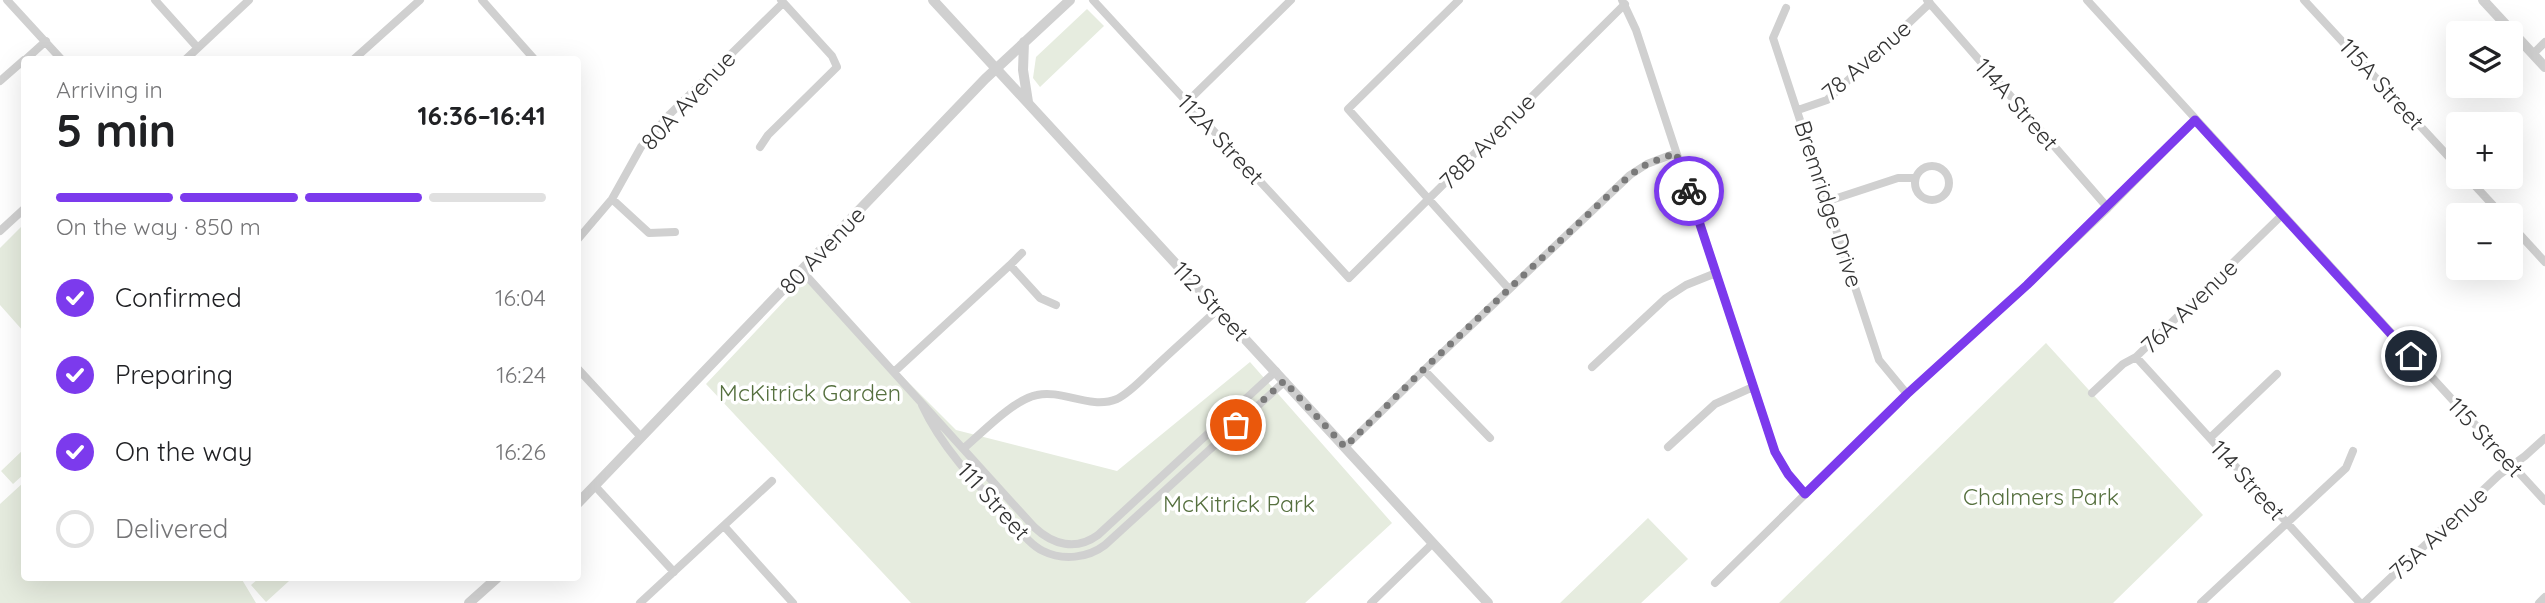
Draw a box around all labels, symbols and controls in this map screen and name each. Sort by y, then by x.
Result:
street label: 78 Avenue [1815,13,1917,107]
map controls [2446,21,2523,280]
button: layers [2446,21,2523,98]
street label: 115A Street [2333,32,2431,136]
street label: 80A Avenue [634,44,742,156]
street label: 114A Street [1969,52,2065,156]
text: Arriving in [56,75,163,104]
street label: 78B Avenue [1433,87,1541,195]
street label: 112A Street [1172,88,1271,191]
text: 16:36–16:41 [417,99,546,132]
text: 5 min [56,101,176,159]
button: + [2446,112,2523,189]
street label: Bremridge Drive [1788,117,1870,291]
courier [1654,156,1724,226]
icon: bike [1670,172,1708,210]
street label: 80 Avenue [773,200,871,300]
button: − [2446,203,2523,280]
text: On the way · 850 m [56,212,261,241]
street label: 76A Avenue [2135,253,2243,359]
street label: 112 Street [1167,255,1255,347]
icon: check [56,279,94,317]
text: Confirmed [115,281,242,314]
text: 16:04 [495,283,546,312]
pin [2381,326,2441,386]
icon: home [2392,337,2430,375]
icon: check [56,356,94,394]
text: Preparing [115,358,233,391]
text: 16:24 [496,360,546,389]
park label: McKitrick Garden [719,378,901,407]
street label: 115 Street [2442,391,2530,483]
pin [1206,395,1266,455]
icon: bag [1217,406,1255,444]
icon: check [56,433,94,471]
street label: 114 Street [2204,434,2292,526]
text: On the way [115,435,253,468]
text: 16:26 [496,437,546,466]
street label: 111 Street [952,456,1037,546]
street label: 75A Avenue [2383,480,2493,586]
park label: Chalmers Park [1963,482,2119,511]
park label: McKitrick Park [1163,489,1315,518]
text: Delivered [115,512,228,545]

